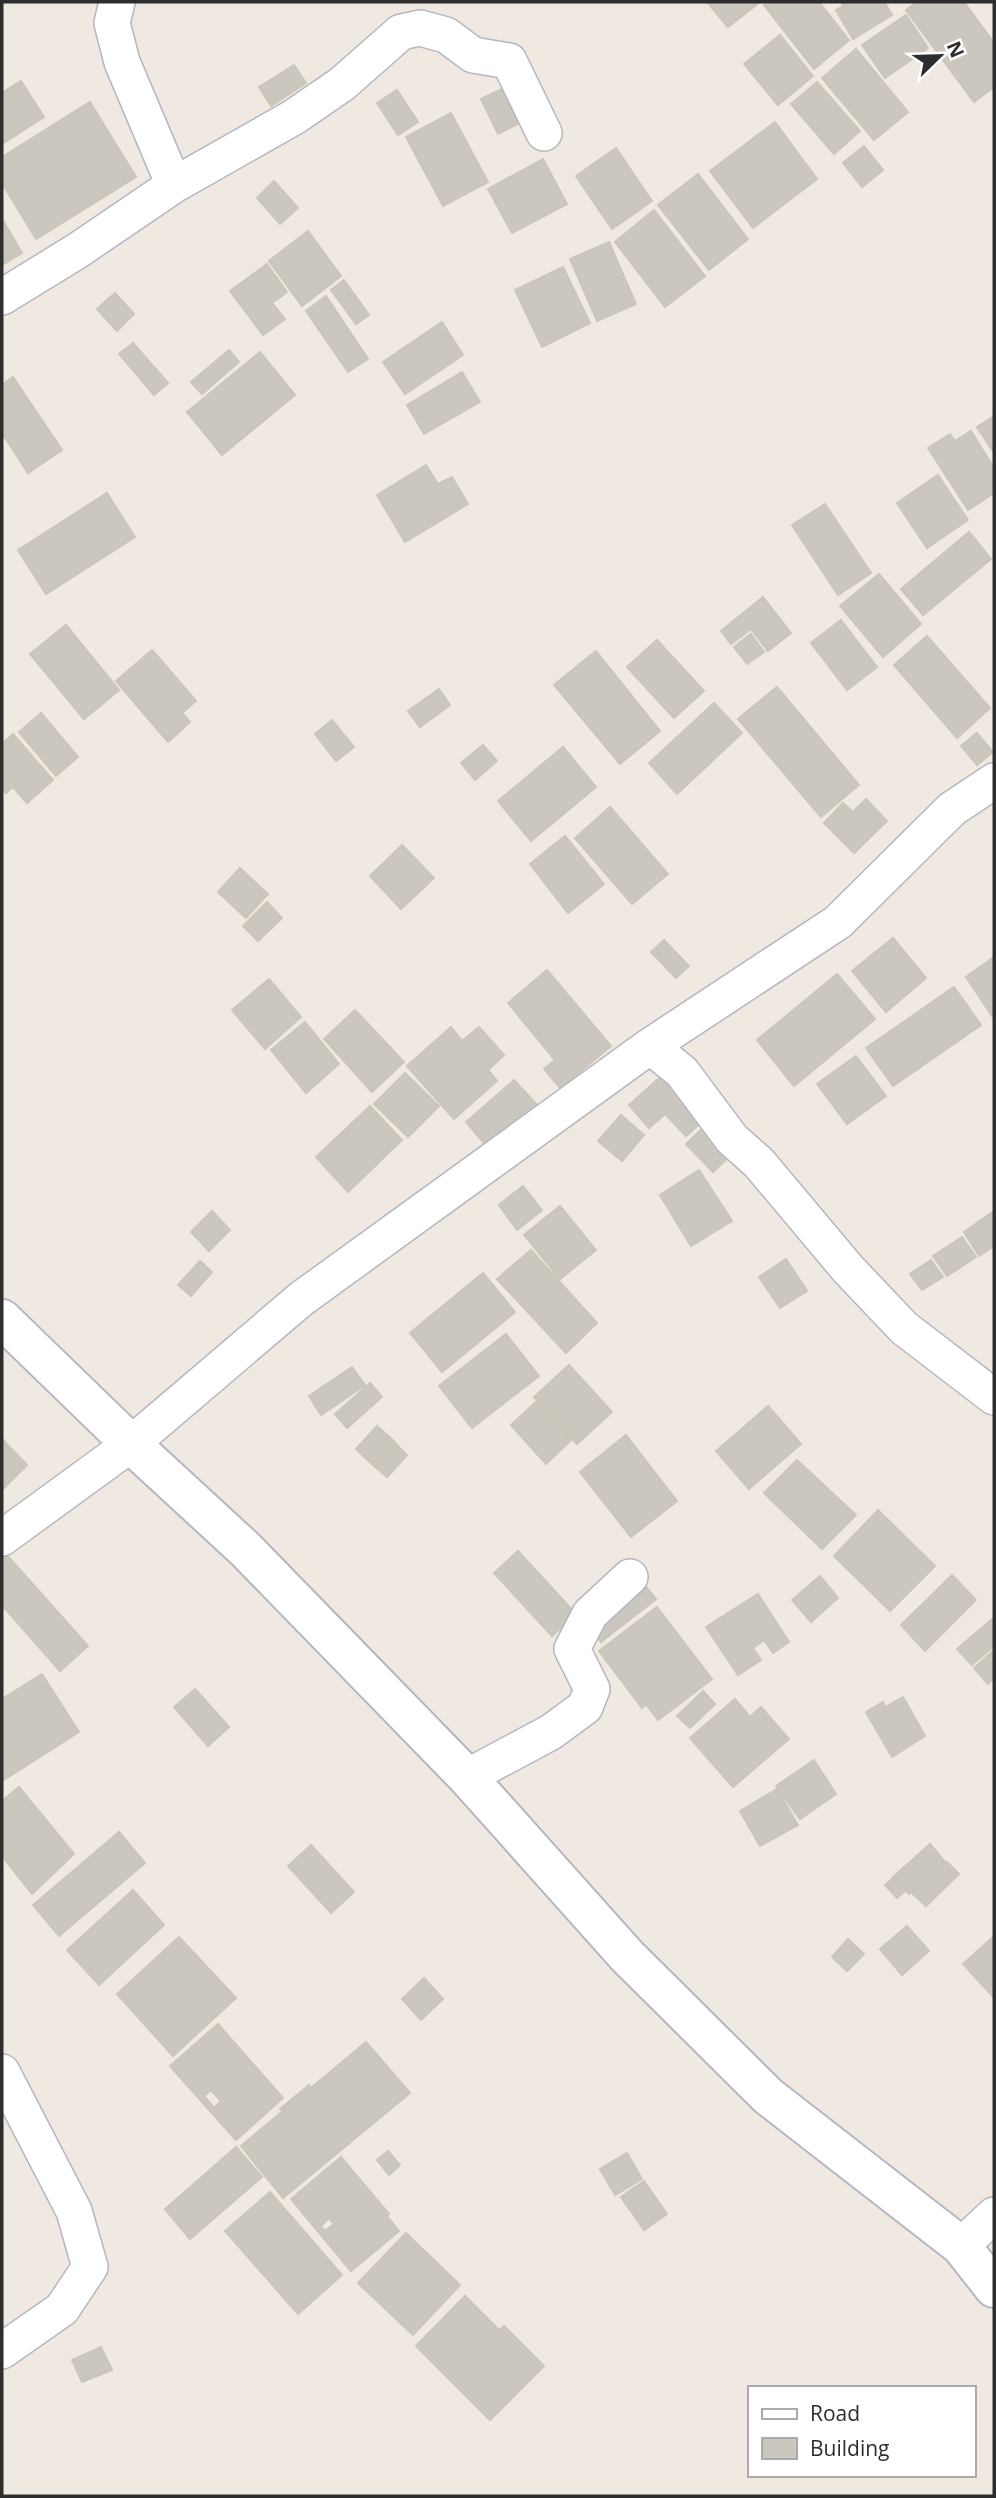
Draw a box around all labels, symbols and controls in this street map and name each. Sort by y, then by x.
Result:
north arrow [905,21,975,91]
text: N [941,37,971,62]
legend [748,2386,975,2477]
text: Road [810,2399,860,2427]
text: Building [810,2434,889,2462]

